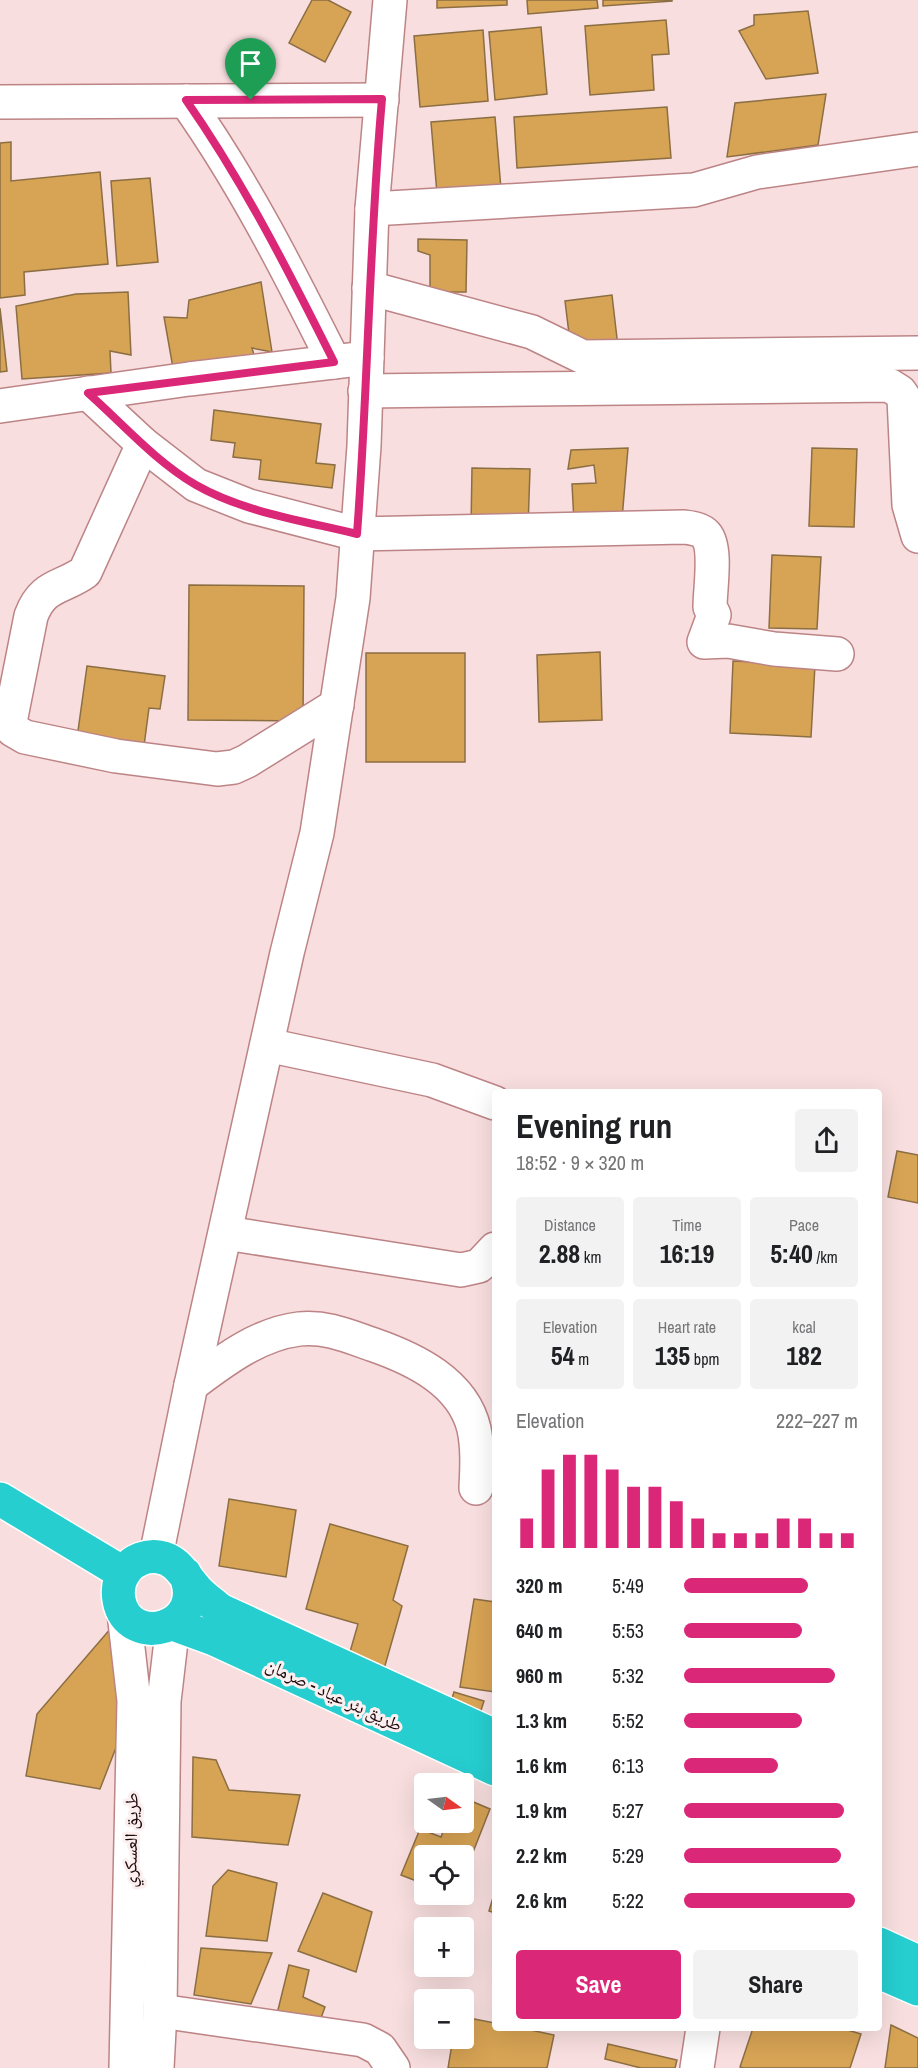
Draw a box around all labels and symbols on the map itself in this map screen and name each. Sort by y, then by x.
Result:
pin [225,38,276,100]
street label: طريق بئر عياد - صرمان [262,1652,407,1737]
north arrow [414,1773,474,1833]
street label: طريق العسكري [117,1792,146,1888]

